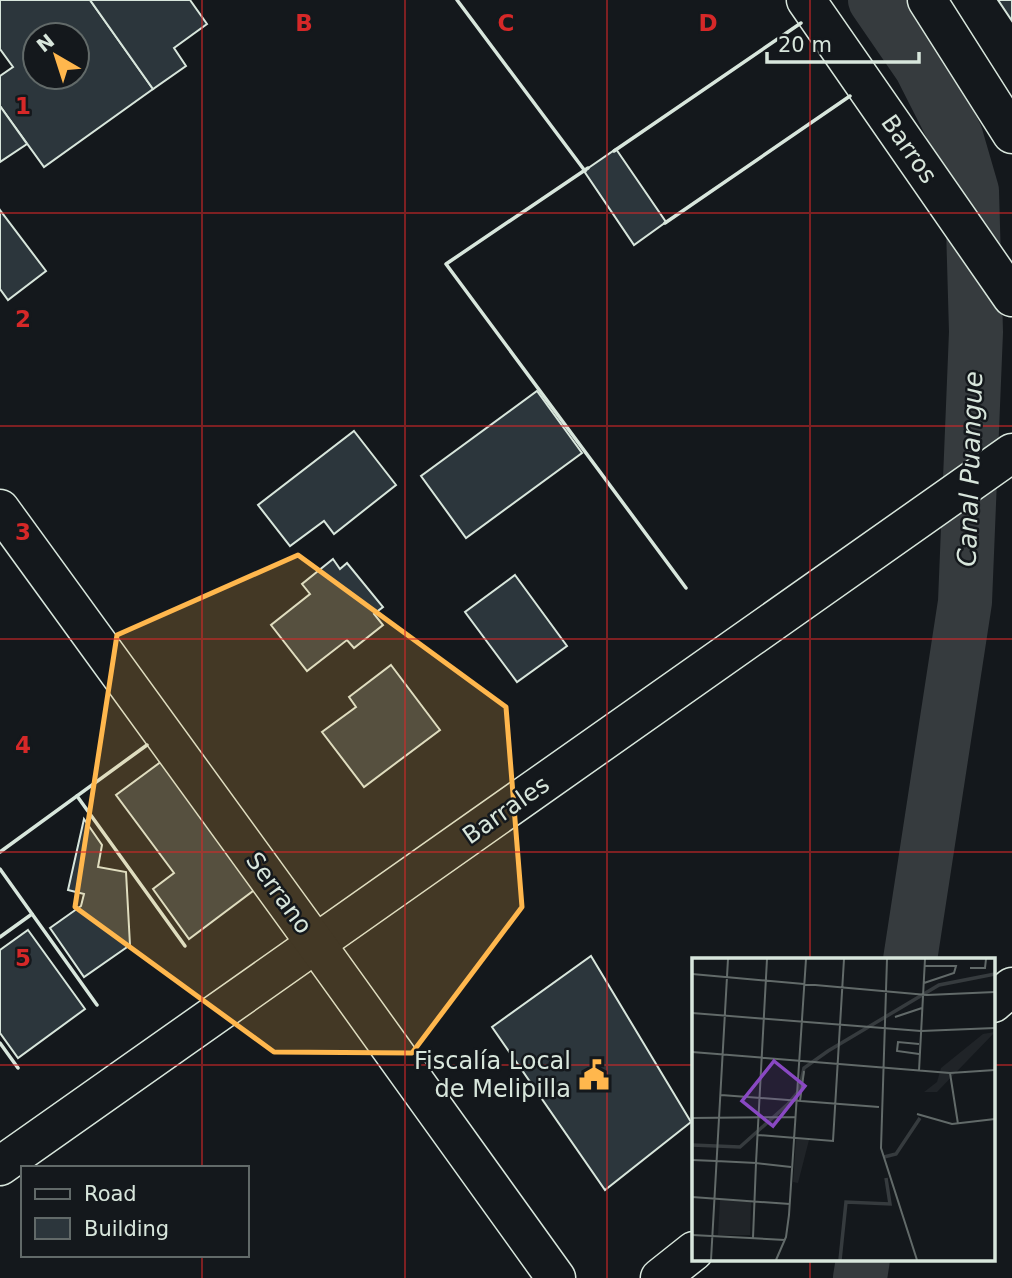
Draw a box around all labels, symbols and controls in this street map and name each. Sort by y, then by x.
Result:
text: B [295,10,313,36]
text: C [498,10,514,36]
text: D [698,10,718,36]
north arrow [21,21,91,91]
scale bar [767,21,919,65]
text: N [32,29,58,56]
text: 20 m [778,33,832,57]
text: 1 [15,93,31,119]
street label: Barros [875,109,943,189]
text: 2 [15,306,31,332]
water label: Canal Puangue [952,371,988,567]
text: 3 [15,519,31,545]
text: 4 [15,732,31,758]
street label: Barrales [457,770,555,850]
street label: Serrano [240,847,318,939]
text: 5 [15,945,31,971]
inset map [692,958,995,1260]
place label: Fiscalía Local de Melipilla [414,1047,571,1103]
public building icon: Fiscalía Local de Melipilla [577,1058,611,1092]
legend [21,1166,248,1257]
text: Road [84,1182,137,1206]
text: Building [84,1217,169,1241]

